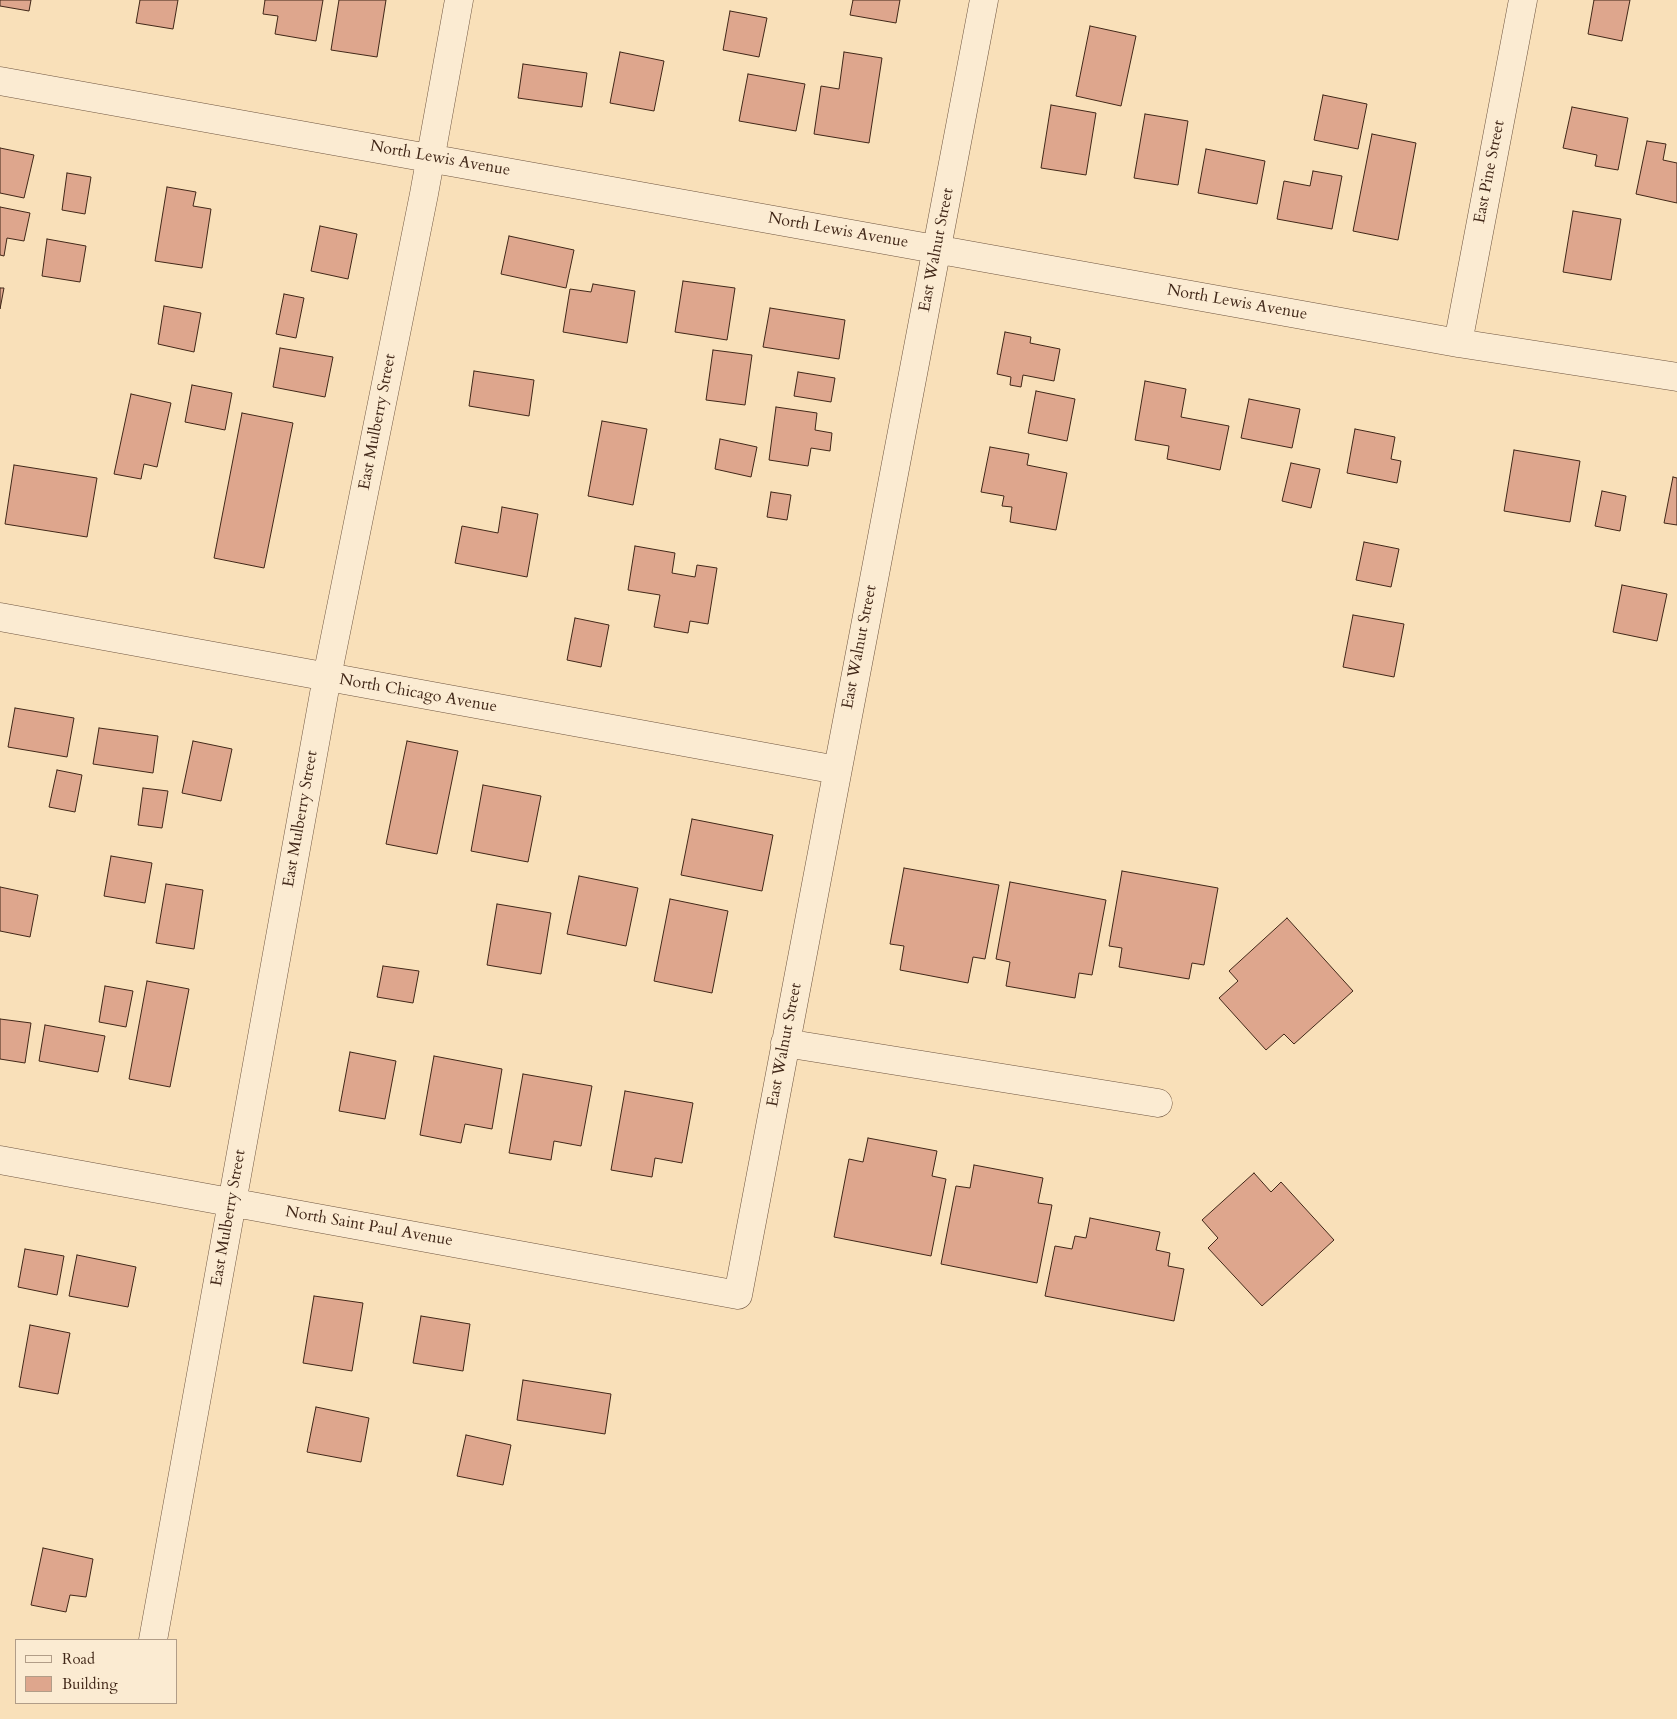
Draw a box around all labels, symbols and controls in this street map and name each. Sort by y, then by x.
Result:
street label: East Pine Street [1471,119,1509,225]
street label: North Lewis Avenue [368,137,512,181]
street label: East Walnut Street [916,186,958,314]
street label: North Lewis Avenue [766,209,910,253]
street label: North Lewis Avenue [1165,281,1309,325]
street label: East Mulberry Street [355,352,401,492]
street label: East Walnut Street [839,583,881,711]
street label: North Chicago Avenue [338,671,498,717]
street label: East Mulberry Street [280,749,322,889]
street label: East Walnut Street [764,981,806,1109]
street label: East Mulberry Street [208,1148,250,1288]
street label: North Saint Paul Avenue [284,1203,454,1251]
legend [15,1639,178,1704]
text: Road [62,1649,95,1669]
text: Building [62,1674,118,1694]

